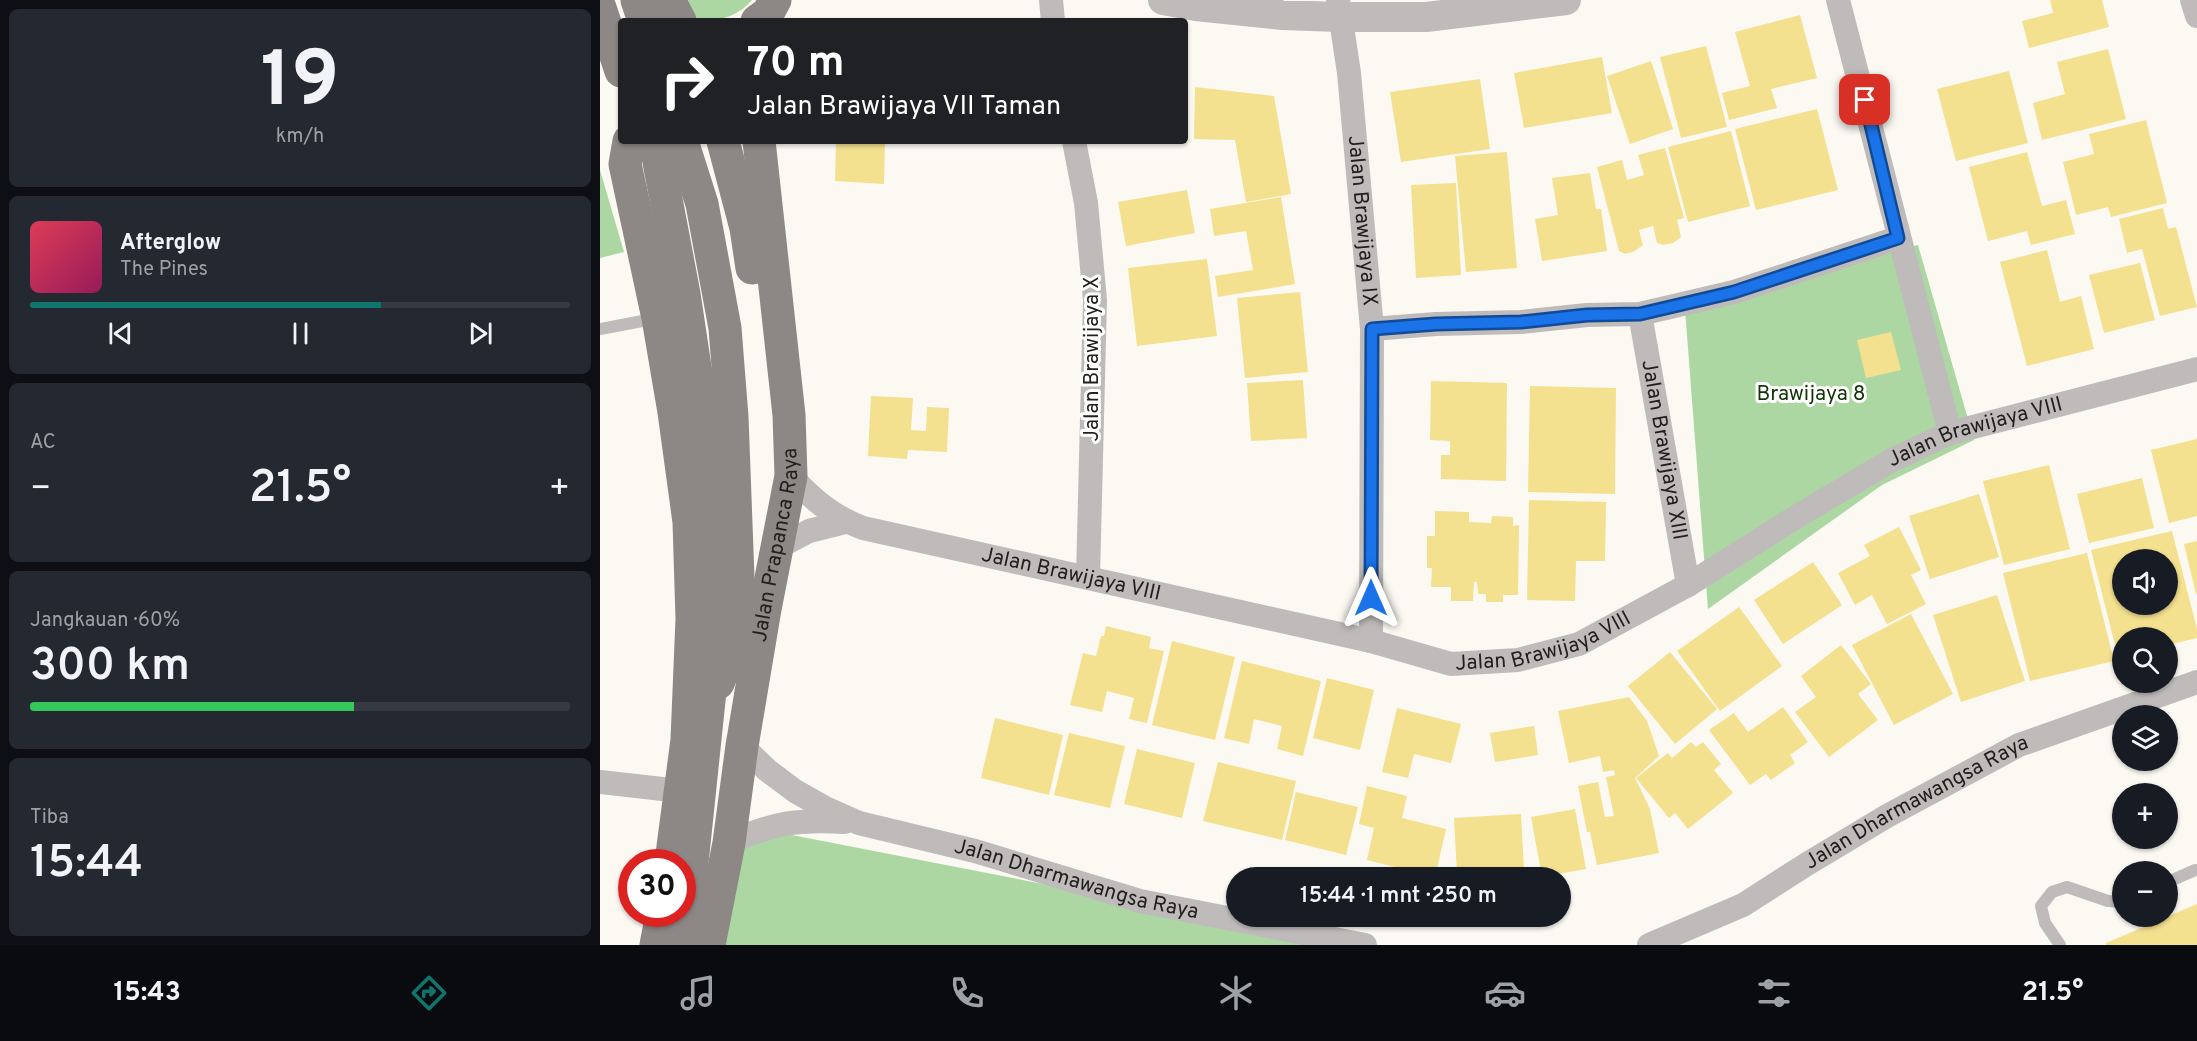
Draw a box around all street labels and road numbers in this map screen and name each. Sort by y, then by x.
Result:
street label: Jalan Brawijaya IX [1341,134,1383,307]
street label: Jalan Brawijaya X [1079,276,1106,442]
street label: Jalan Brawijaya XIII [1635,358,1693,542]
street label: Jalan Brawijaya VIII [1883,391,2065,474]
street label: Jalan Prapanca Raya [746,447,805,644]
street label: Jalan Brawijaya VIII [979,541,1163,607]
street label: Jalan Brawijaya VIII [1454,605,1636,677]
street label: Jalan Dharmawangsa Raya [1800,729,2032,876]
street label: Jalan Dharmawangsa Raya [951,833,1201,926]

